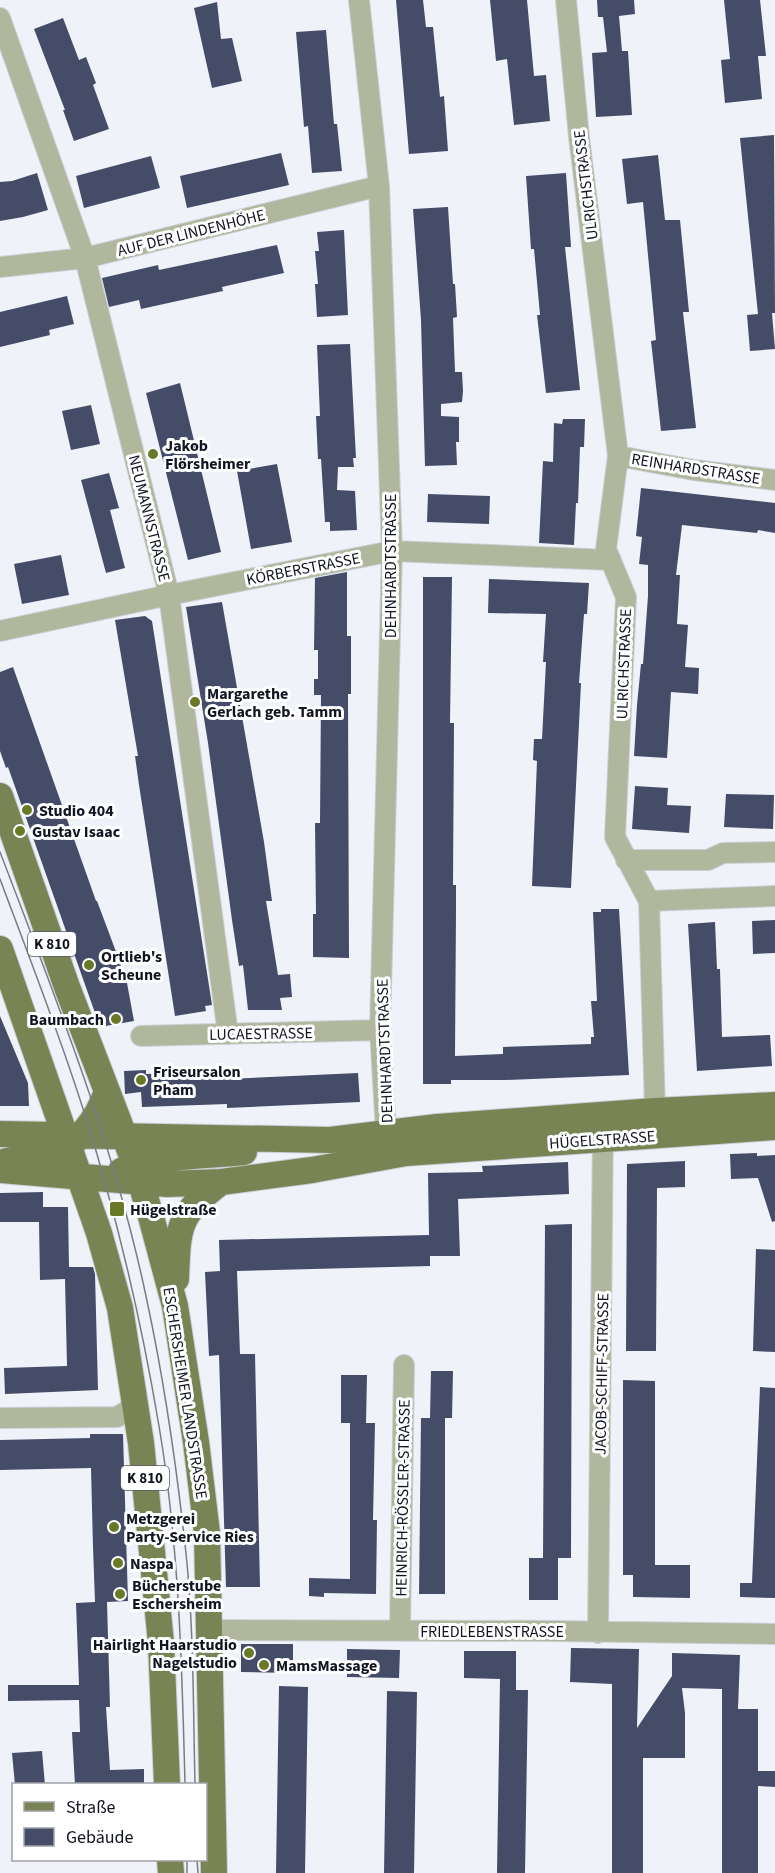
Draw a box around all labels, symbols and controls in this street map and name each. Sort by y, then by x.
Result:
street label: ULRICHSTRASSE [568,129,604,241]
street label: AUF DER LINDENHÖHE [115,204,267,262]
place label: Jakob Flörsheimer [165,435,251,475]
marker: Jakob Flörsheimer [146,447,160,461]
street label: REINHARDSTRASSE [630,448,762,490]
street label: NEUMANNSTRASSE [123,453,175,584]
street label: DEHNHARDTSTRASSE [380,494,402,638]
street label: KÖRBERSTRASSE [245,547,362,591]
street label: ULRICHSTRASSE [611,608,637,720]
place label: Margarethe Gerlach geb. Tamm [207,683,342,723]
marker: Margarethe Gerlach geb. Tamm [188,695,202,709]
place label: Studio 404 [39,800,114,822]
marker: Studio 404 [20,803,34,817]
place label: Gustav Isaac [32,821,121,843]
marker: Gustav Isaac [13,824,27,838]
road number: K 810 [28,932,76,956]
place label: Ortlieb's Scheune [101,946,162,986]
marker: Ortlieb's Scheune [82,958,96,972]
street label: DEHNHARDTSTRASSE [371,978,399,1124]
place label: Baumbach [29,1009,104,1031]
marker: Baumbach [109,1012,123,1026]
street label: LUCAESTRASSE [209,1022,313,1046]
place label: Friseursalon Pham [153,1061,241,1101]
marker: Friseursalon Pham [134,1073,148,1087]
street label: HÜGELSTRASSE [548,1125,656,1155]
place label: Hügelstraße [130,1199,217,1221]
marker: Hügelstraße [108,1200,126,1218]
street label: ESCHERSHEIMER LANDSTRASSE [157,1286,213,1501]
street label: JACOB-SCHIFF-STRASSE [590,1293,614,1455]
street label: HEINRICH-RÖSSLER-STRASSE [390,1399,416,1597]
road number: K 810 [121,1466,169,1490]
place label: Metzgerei Party-Service Ries [126,1508,254,1548]
marker: Metzgerei Party-Service Ries [107,1520,121,1534]
place label: Naspa [130,1553,174,1575]
marker: Naspa [111,1556,125,1570]
place label: Bücherstube Eschersheim [132,1575,222,1615]
marker: Bücherstube Eschersheim [113,1587,127,1601]
street label: FRIEDLEBENSTRASSE [420,1621,564,1643]
place label: Hairlight Haarstudio Nagelstudio [93,1634,237,1674]
marker: Hairlight Haarstudio Nagelstudio [242,1646,256,1660]
place label: MamsMassage [276,1655,377,1677]
marker: MamsMassage [257,1658,271,1672]
legend [12,1783,207,1861]
text: Straße [66,1795,116,1820]
text: Gebäude [66,1825,134,1850]

